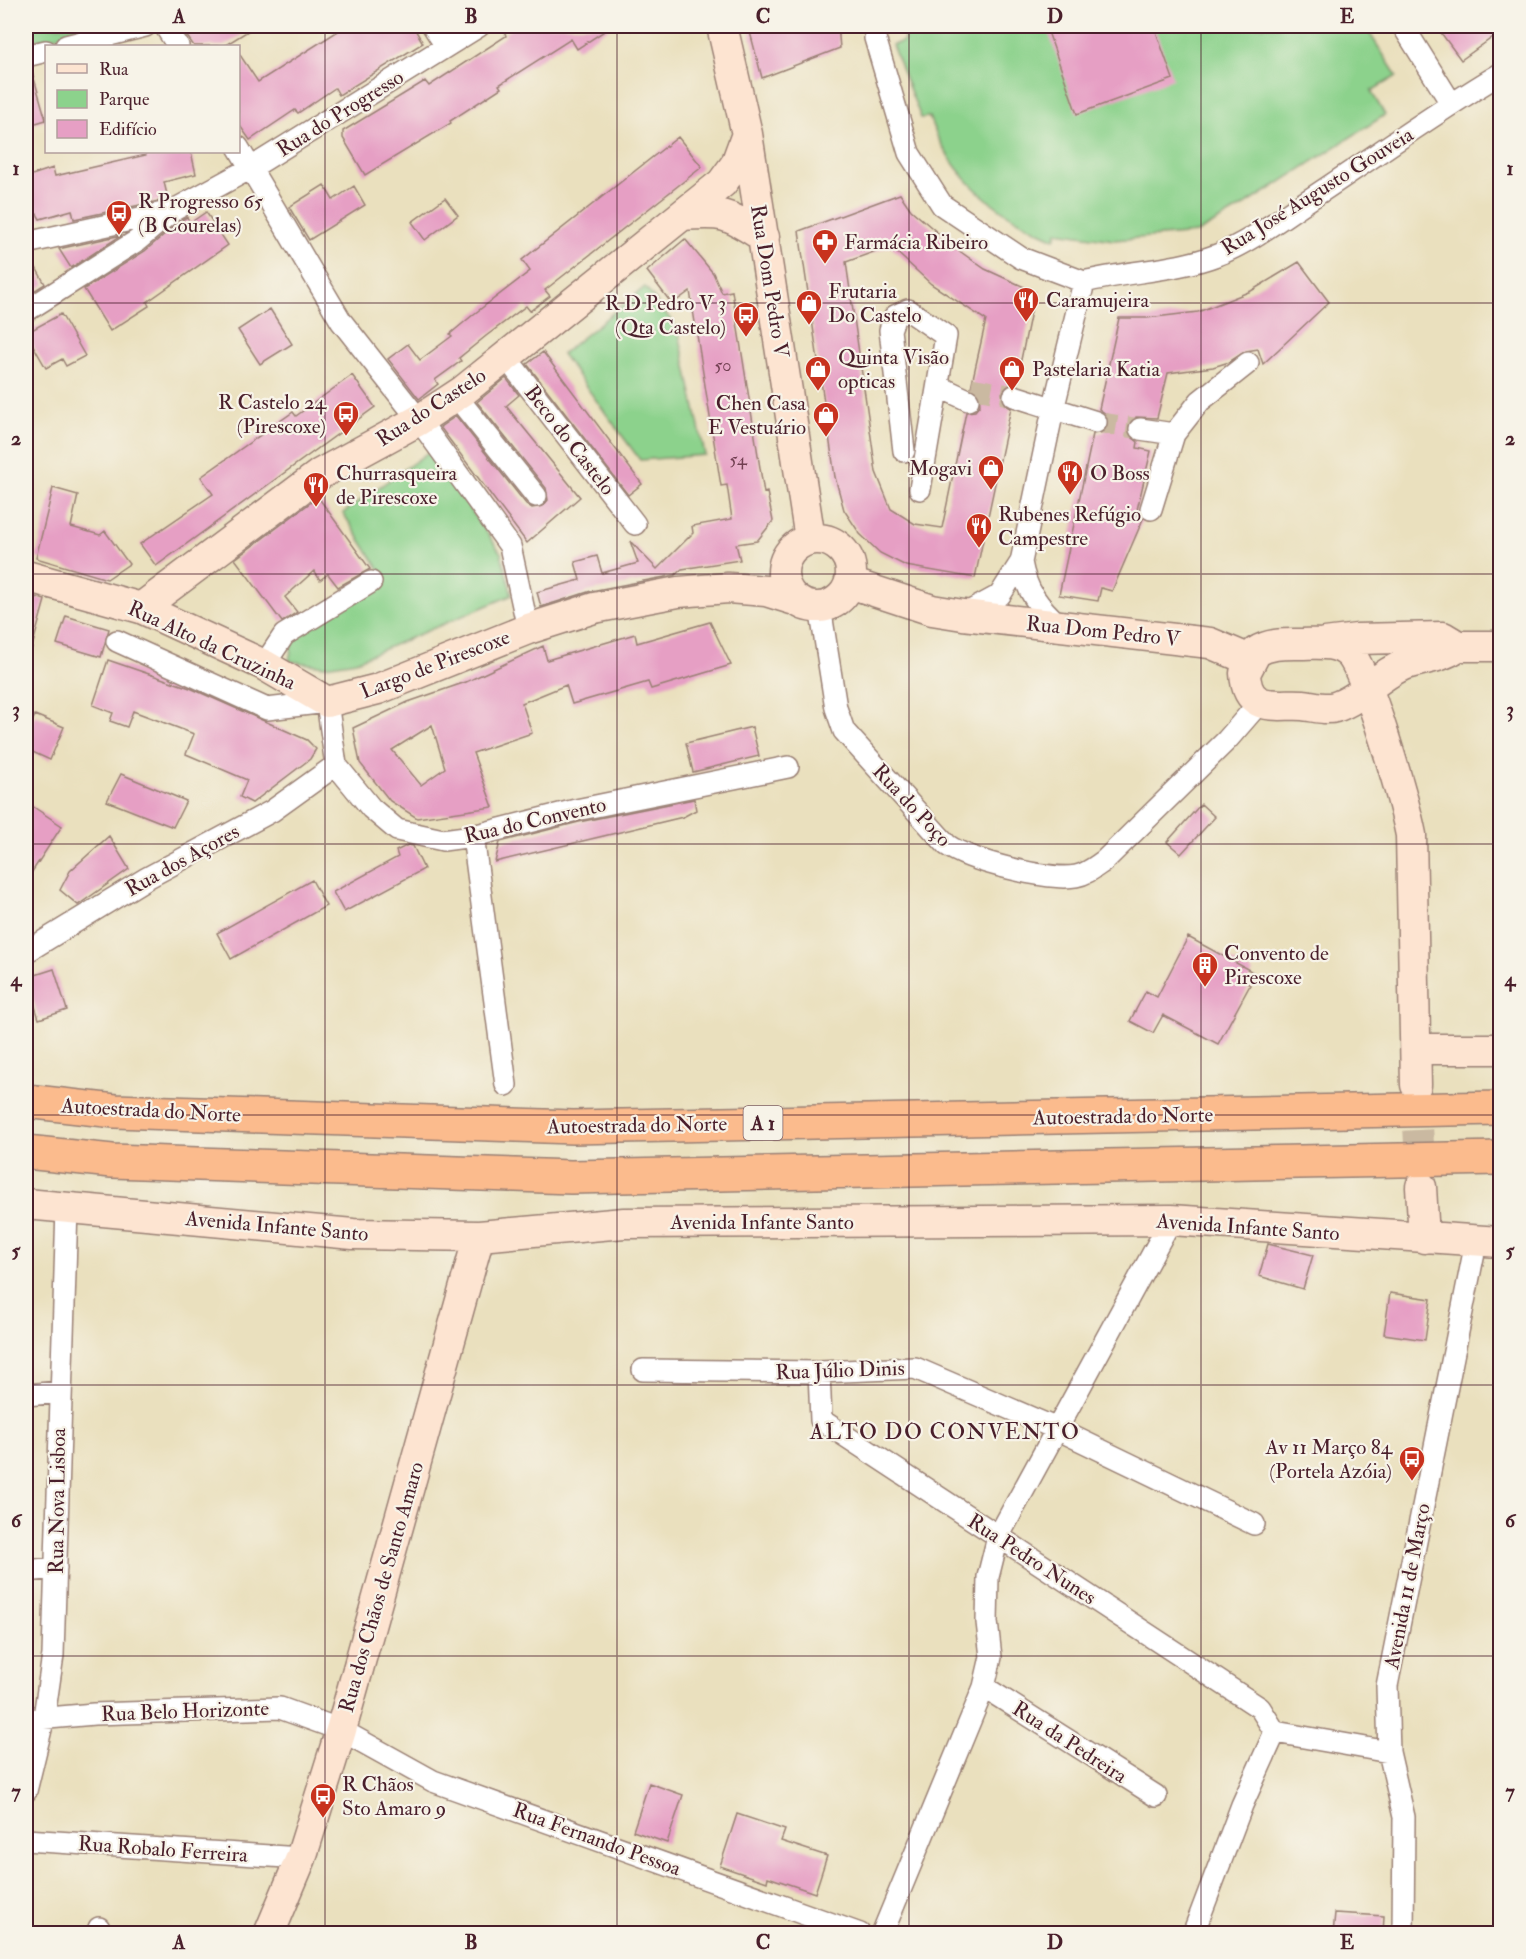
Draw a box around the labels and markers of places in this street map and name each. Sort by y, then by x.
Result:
place label: R Progresso 65 (B Courelas) [138,188,264,239]
bus stop icon: R Progresso 65 (B Courelas) [104,198,134,236]
pharmacy icon: Farmácia Ribeiro [810,227,840,265]
place label: Farmácia Ribeiro [844,229,988,256]
place label: Frutaria Do Castelo [828,278,922,329]
restaurant icon: Caramujeira [1011,285,1041,323]
place label: Caramujeira [1046,287,1149,314]
shop icon: Frutaria Do Castelo [794,288,824,326]
place label: R D Pedro V 3 (Qta Castelo) [605,290,726,341]
bus stop icon: R D Pedro V 3 (Qta Castelo) [731,300,761,338]
place label: Quinta Visão opticas [838,344,949,395]
shop icon: Quinta Visão opticas [803,354,833,392]
shop icon: Pastelaria Katia [997,354,1027,392]
place label: Pastelaria Katia [1032,356,1160,383]
place label: R Castelo 24 (Pirescoxe) [218,389,328,440]
place label: Chen Casa E Vestuário [708,390,806,441]
bus stop icon: R Castelo 24 (Pirescoxe) [331,399,361,437]
shop icon: Chen Casa E Vestuário [811,400,841,438]
shop icon: Mogavi [976,453,1006,491]
place label: Mogavi [909,455,972,482]
restaurant icon: O Boss [1055,458,1085,496]
place label: Churrasqueira de Pirescoxe [336,460,458,511]
place label: O Boss [1090,460,1150,487]
restaurant icon: Churrasqueira de Pirescoxe [301,470,331,508]
place label: Rubenes Refúgio Campestre [998,501,1141,552]
restaurant icon: Rubenes Refúgio Campestre [964,511,994,549]
place label: Convento de Pirescoxe [1224,940,1329,991]
building icon: Convento de Pirescoxe [1190,950,1220,988]
place label: Av 11 Março 84 (Portela Azóia) [1265,1434,1394,1485]
bus stop icon: Av 11 Março 84 (Portela Azóia) [1397,1444,1427,1482]
place label: R Chãos Sto Amaro 9 [342,1771,446,1822]
bus stop icon: R Chãos Sto Amaro 9 [308,1781,338,1819]

